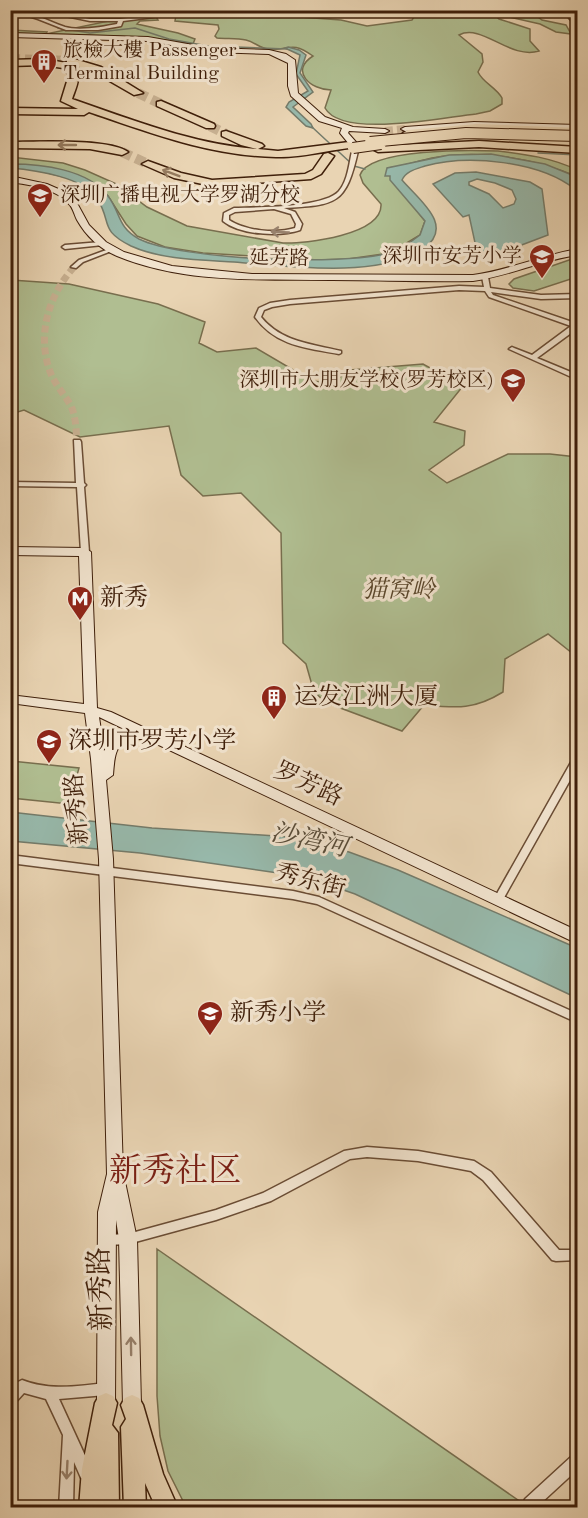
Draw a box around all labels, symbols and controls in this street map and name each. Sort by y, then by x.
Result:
place label: 旅檢大樓 Passenger Terminal Building [63,39,237,84]
building icon: 旅檢大樓 Passenger Terminal Building [29,47,59,85]
one-way arrow [57,139,77,151]
one-way arrow [162,167,181,178]
school or university icon: 深圳广播电视大学罗湖分校 [25,181,55,219]
place label: 深圳广播电视大学罗湖分校 [60,184,300,206]
one-way arrow [271,227,291,238]
school or university icon: 深圳市安芳小学 [527,242,557,280]
place label: 深圳市安芳小学 [382,245,522,267]
street label: 延芳路 [249,246,309,270]
school or university icon: 深圳市大朋友学校(罗芳校区) [498,366,528,404]
place label: 深圳市大朋友学校(罗芳校区) [239,368,494,391]
park label: 猫窝岭 [363,576,437,603]
metro station icon: 新秀 [65,584,95,622]
place label: 新秀 [100,584,148,611]
building icon: 运发江洲大厦 [259,683,289,721]
place label: 运发江洲大厦 [294,683,438,710]
school or university icon: 深圳市罗芳小学 [34,727,64,765]
place label: 深圳市罗芳小学 [68,727,236,754]
street label: 罗芳路 [270,756,347,811]
street label: 新秀路 [60,772,93,846]
water label: 沙湾河 [268,817,354,863]
street label: 秀东街 [272,858,349,903]
school or university icon: 新秀小学 [195,999,225,1037]
place label: 新秀小学 [230,999,326,1026]
district label: 新秀社区 [109,1153,241,1189]
street label: 新秀路 [84,1247,117,1332]
one-way arrow [125,1337,136,1357]
one-way arrow [61,1459,72,1479]

